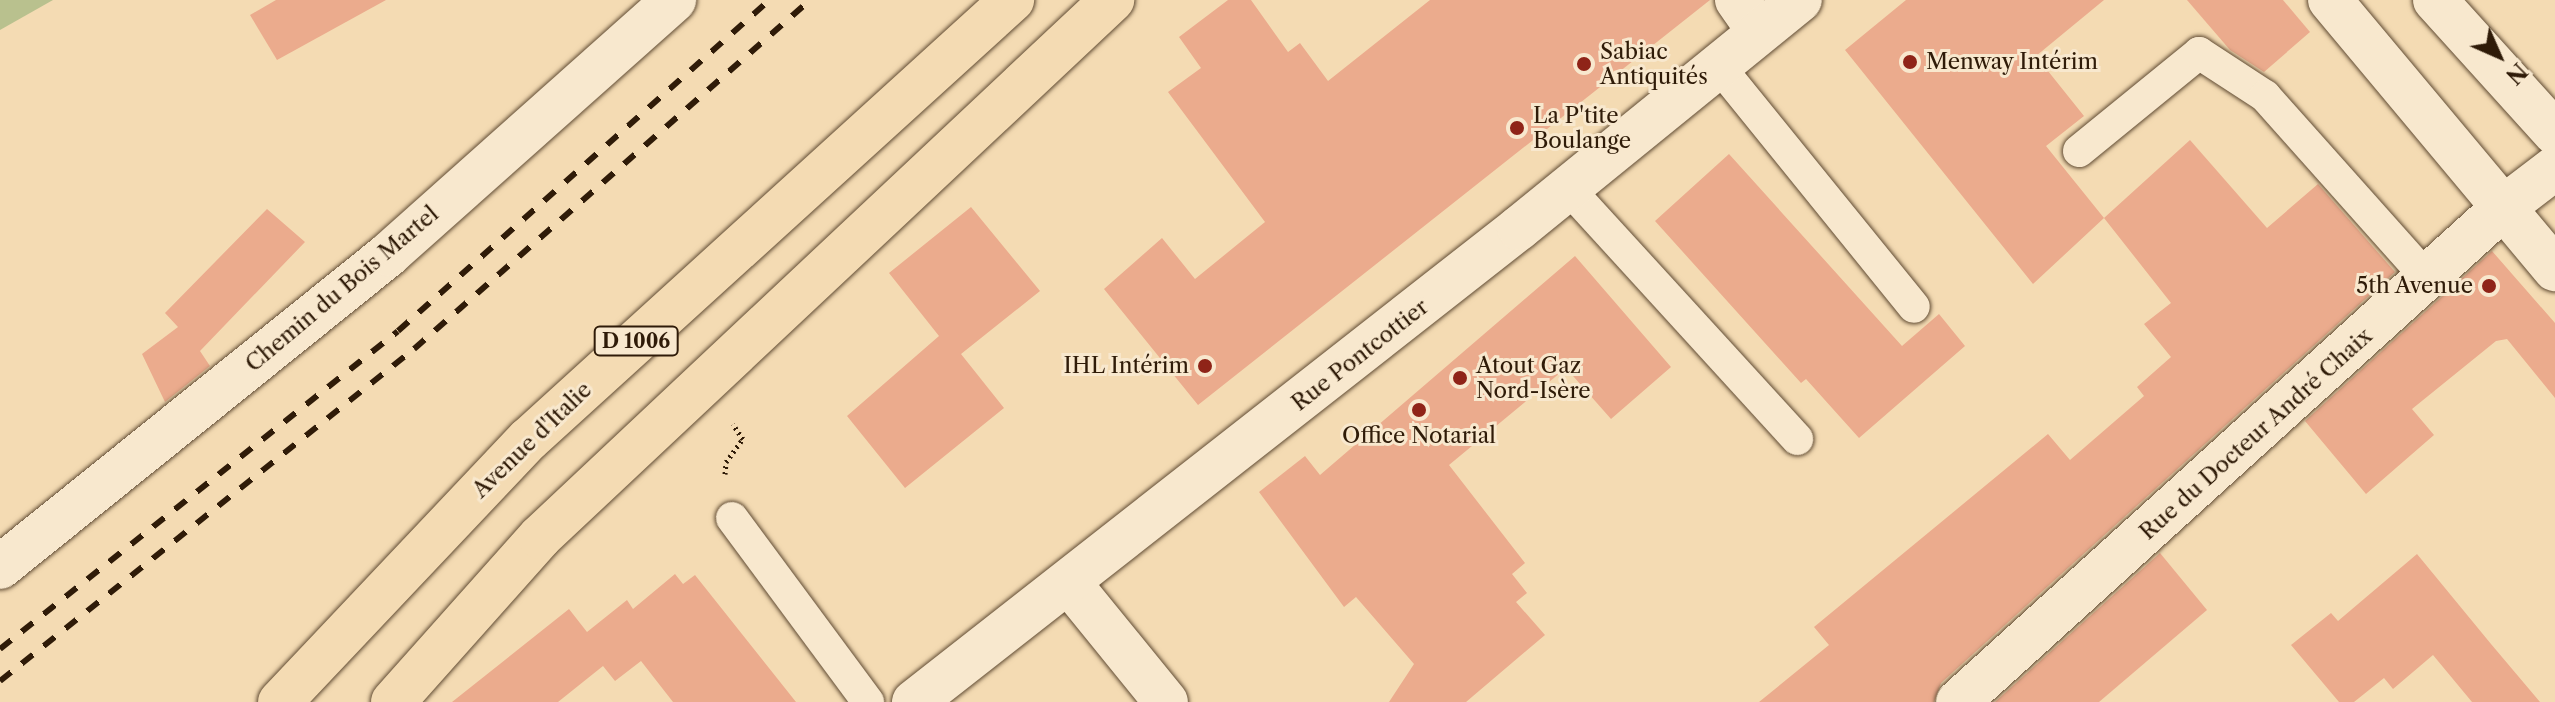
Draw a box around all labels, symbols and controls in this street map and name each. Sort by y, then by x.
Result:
north arrow [2459,16,2539,96]
place label: Sabiac Antiquités [1600,38,1708,90]
place label: Menway Intérim [1926,49,2099,75]
marker: Menway Intérim [1901,53,1919,71]
marker: Sabiac Antiquités [1575,55,1593,73]
text: N [2500,57,2533,90]
place label: La P'tite Boulange [1533,102,1631,154]
marker: La P'tite Boulange [1508,119,1526,137]
street label: Chemin du Bois Martel [240,201,444,377]
place label: 5th Avenue [2355,273,2473,299]
marker: 5th Avenue [2480,277,2498,295]
street label: Rue Pontcottier [1287,294,1433,416]
street label: Rue du Docteur André Chaix [2134,322,2378,546]
road number: D 1006 [592,325,680,357]
place label: Atout Gaz Nord-Isère [1476,352,1591,404]
place label: IHL Intérim [1063,353,1189,379]
marker: IHL Intérim [1196,357,1214,375]
marker: Atout Gaz Nord-Isère [1451,369,1469,387]
street label: Avenue d'Italie [467,377,597,503]
marker: Office Notarial [1410,401,1428,419]
place label: Office Notarial [1342,423,1496,449]

